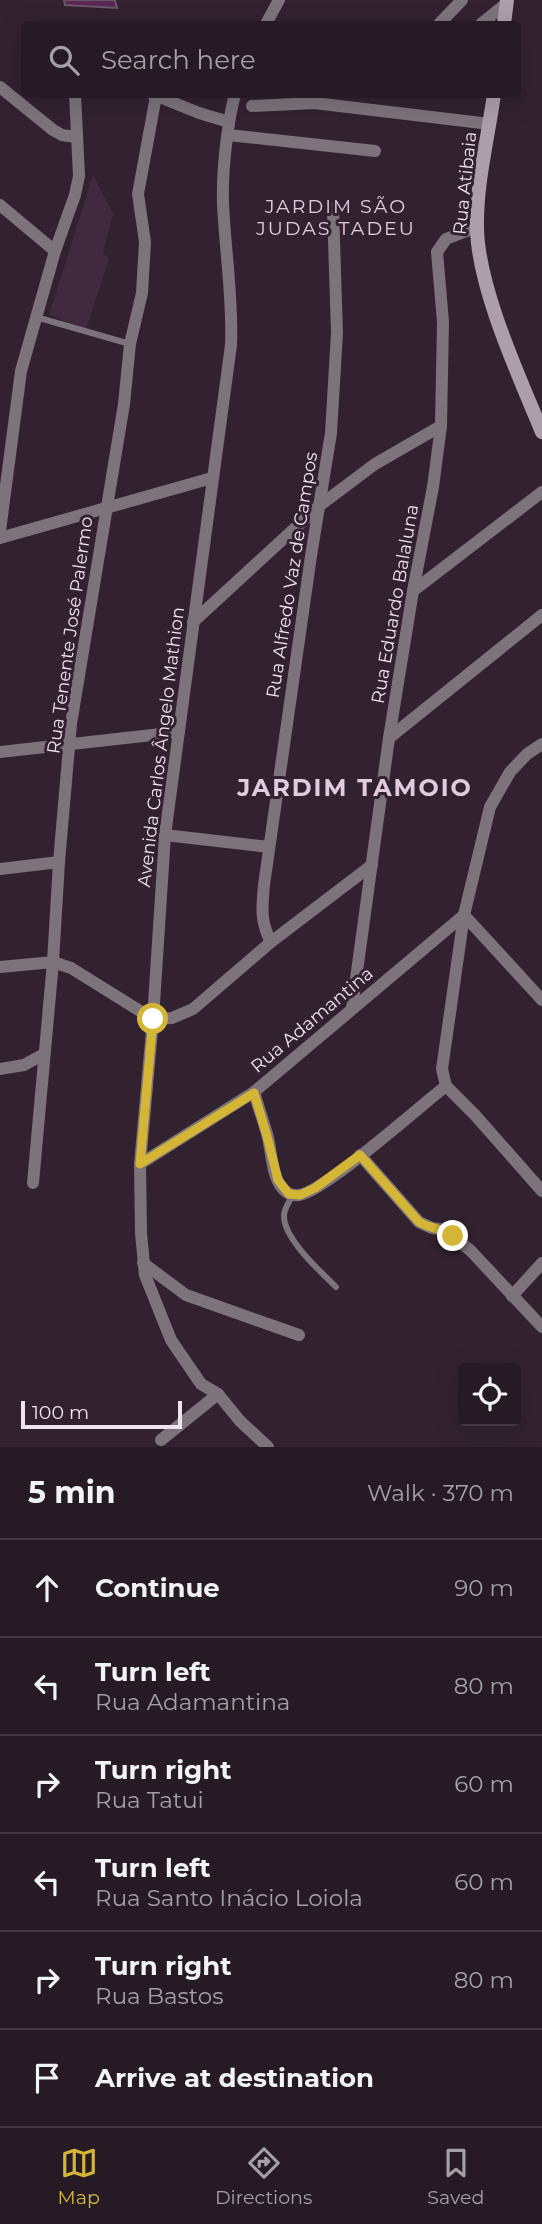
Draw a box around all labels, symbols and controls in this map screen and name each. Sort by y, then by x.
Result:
search box [21,21,521,98]
icon: search [45,41,83,79]
text: Search here [101,44,256,76]
street label: Rua Atibaia [449,130,481,236]
district label: JARDIM SÃO JUDAS TADEU [255,195,416,240]
street label: Rua Alfredo Vaz de Campos [262,450,322,700]
street label: Rua Eduardo Balaluna [367,503,423,705]
street label: Rua Tenente José Palermo [42,515,98,755]
street label: Avenida Carlos Ângelo Mathion [133,606,189,888]
district label: JARDIM TAMOIO [236,773,473,802]
street label: Rua Adamantina [246,962,378,1078]
route start [137,1003,168,1034]
route end [437,1220,468,1251]
map controls [458,1363,521,1426]
button: locate [458,1363,521,1426]
scale bar [21,1398,182,1430]
text: 100 m [32,1401,89,1424]
text: 5 min [28,1474,116,1511]
text: Walk · 370 m [367,1479,514,1507]
icon: ahead [28,1569,66,1607]
text: Continue [95,1572,220,1604]
text: 90 m [454,1574,514,1602]
text: Turn left [95,1656,211,1688]
icon: left [28,1667,66,1705]
text: 80 m [454,1672,514,1700]
text: Rua Adamantina [95,1688,290,1716]
text: Turn right [95,1754,231,1786]
icon: right [28,1765,66,1803]
text: 60 m [454,1770,514,1798]
text: Rua Tatui [95,1786,204,1814]
text: Turn left [95,1852,211,1884]
icon: left [28,1863,66,1901]
text: 60 m [454,1868,514,1896]
text: Rua Santo Inácio Loiola [95,1884,363,1912]
text: Turn right [95,1950,231,1982]
icon: right [28,1961,66,1999]
text: 80 m [454,1966,514,1994]
text: Rua Bastos [95,1982,223,2010]
icon: arrive [28,2059,66,2097]
text: Arrive at destination [95,2062,374,2094]
tab: Map [58,2144,100,2209]
tab: Directions [215,2144,312,2209]
tab: Saved [427,2144,484,2209]

